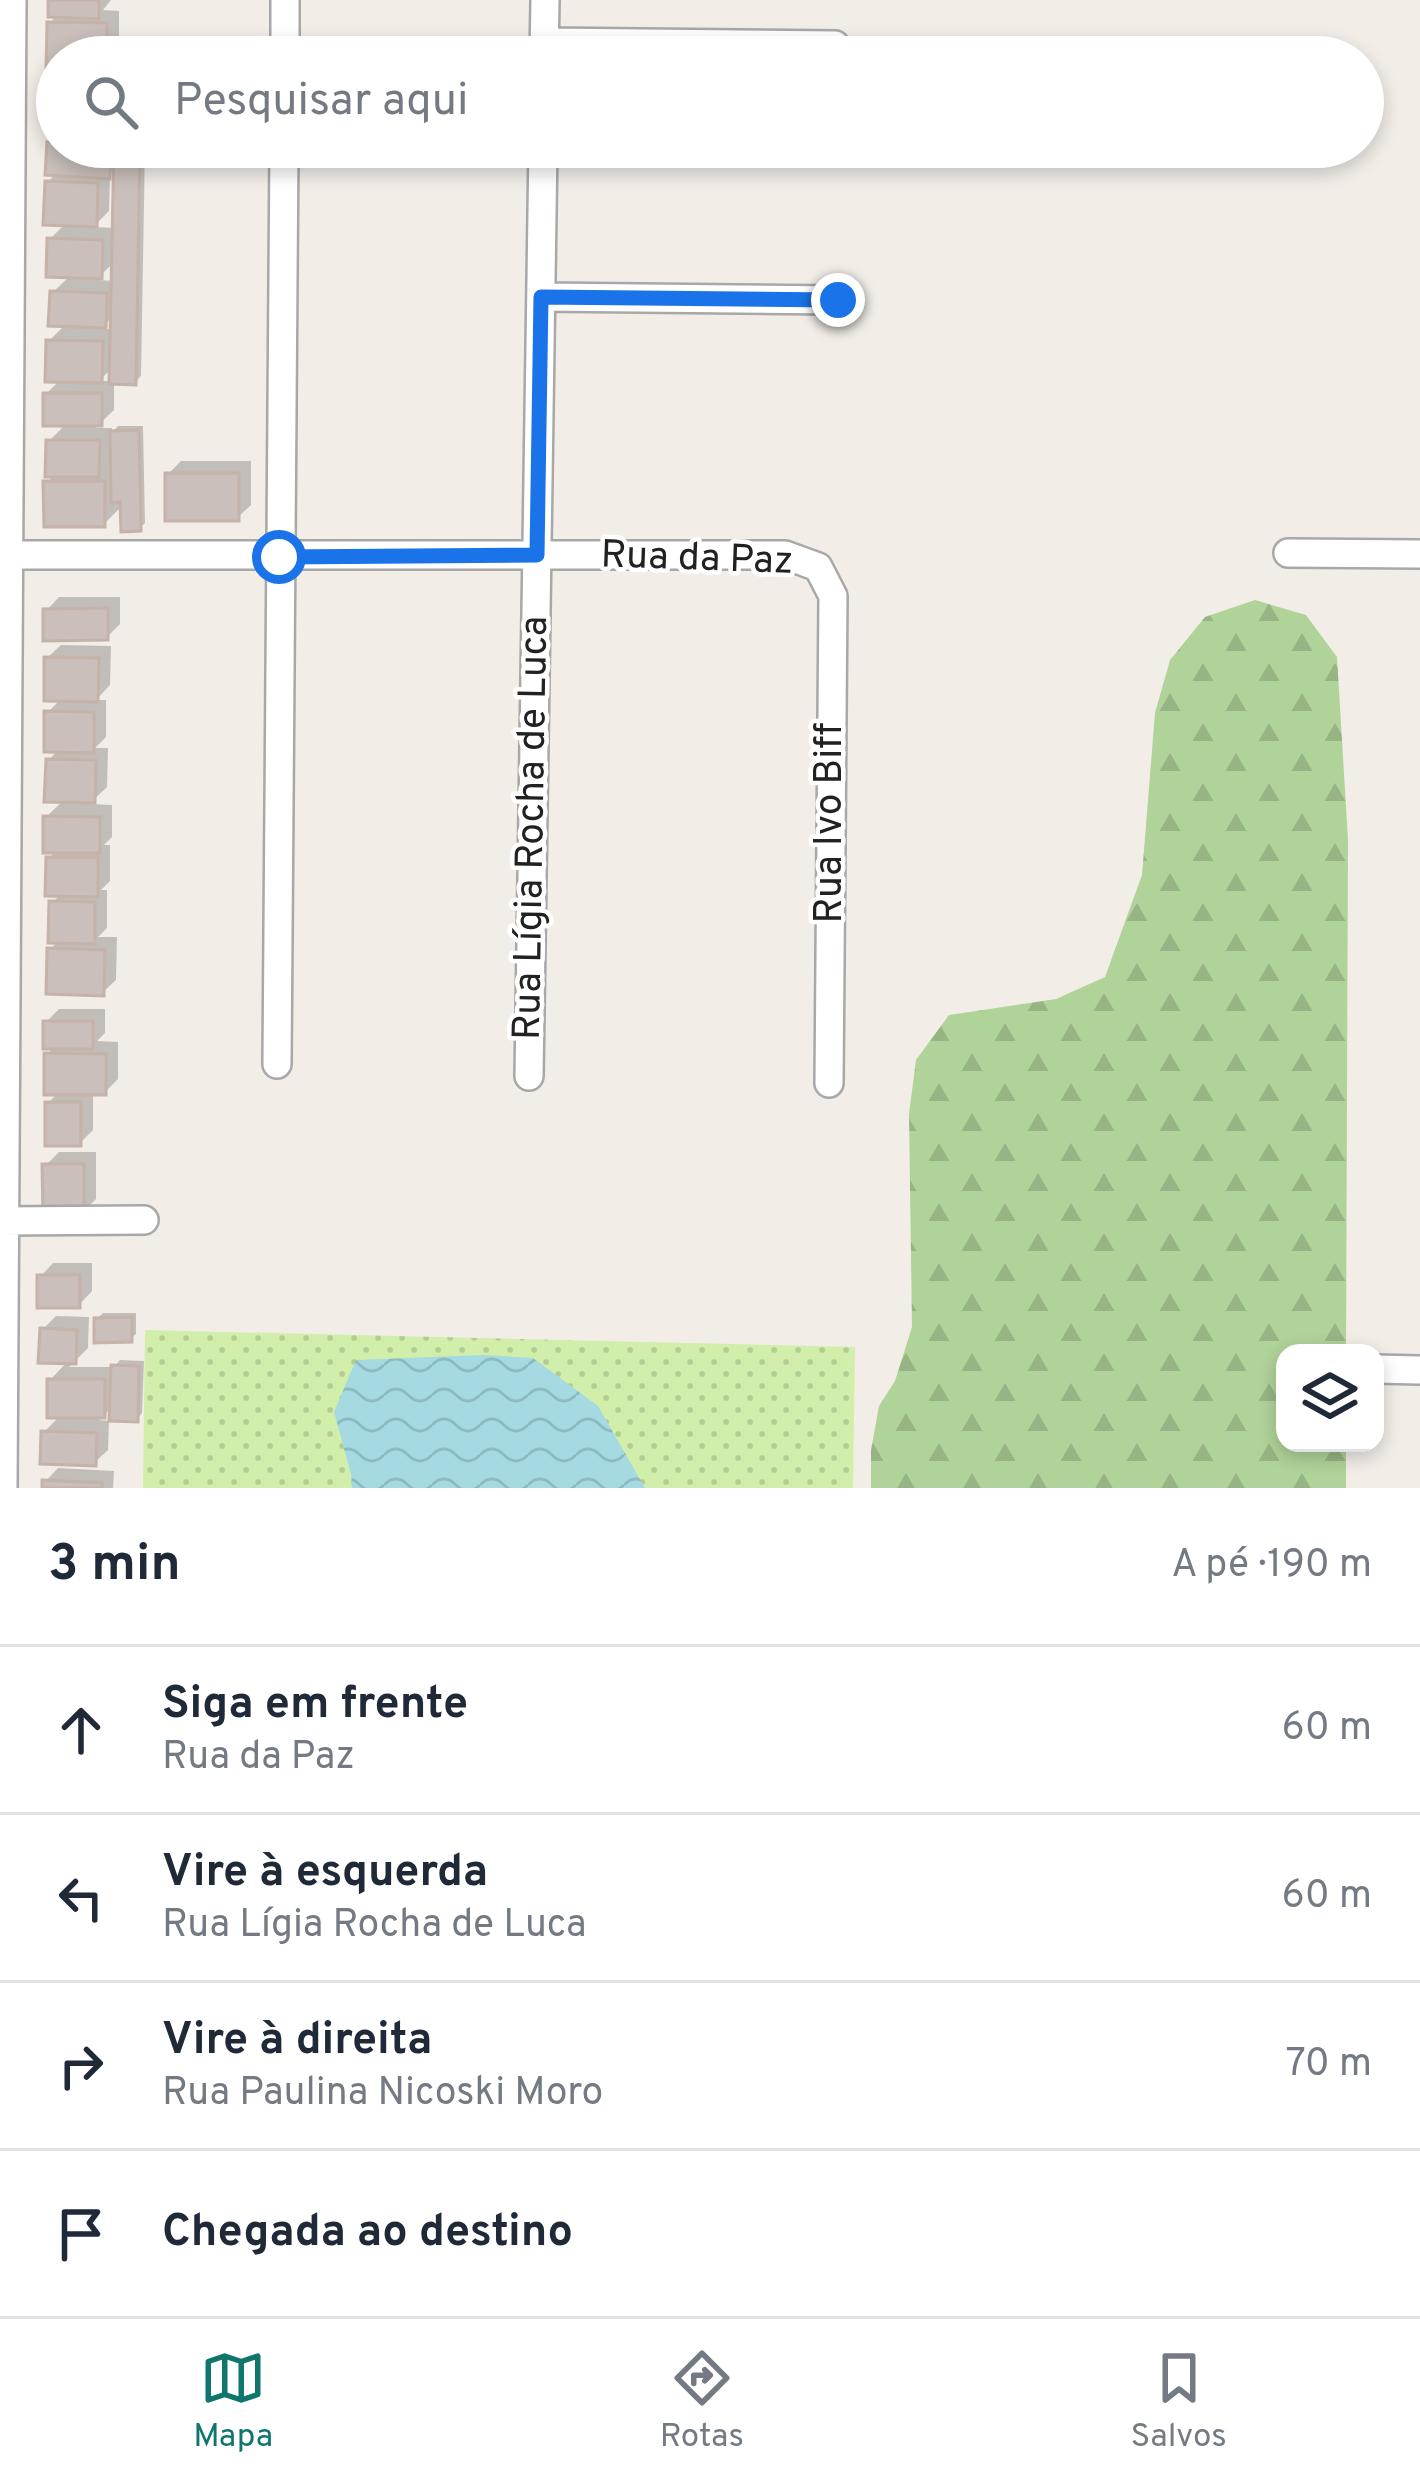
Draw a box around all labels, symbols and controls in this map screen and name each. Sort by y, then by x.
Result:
search box [36,36,1384,168]
icon: search [78,69,144,135]
text: Pesquisar aqui [174,74,468,131]
route end [811,273,865,327]
route start [252,530,306,584]
street label: Rua da Paz [600,532,794,588]
street label: Rua Lígia Rocha de Luca [505,615,561,1041]
street label: Rua Ivo Biff [807,723,856,923]
map controls [1276,1344,1384,1452]
button: layers [1276,1344,1384,1452]
text: 3 min [48,1534,181,1599]
text: A pé · 190 m [1171,1542,1372,1591]
text: Siga em frente [162,1677,468,1734]
icon: ahead [48,1697,114,1763]
text: 60 m [1281,1705,1372,1754]
text: Rua da Paz [162,1734,355,1783]
text: Vire à esquerda [162,1845,488,1902]
icon: left [48,1865,114,1931]
text: 60 m [1281,1873,1372,1922]
text: Rua Lígia Rocha de Luca [162,1902,586,1951]
text: Vire à direita [162,2013,432,2070]
icon: right [48,2033,114,2099]
text: 70 m [1286,2041,1372,2090]
text: Rua Paulina Nicoski Moro [162,2070,603,2119]
icon: arrive [48,2201,114,2267]
text: Chegada ao destino [162,2205,573,2262]
tab: Mapa [193,2345,273,2459]
tab: Rotas [660,2345,744,2459]
tab: Salvos [1131,2345,1227,2459]

